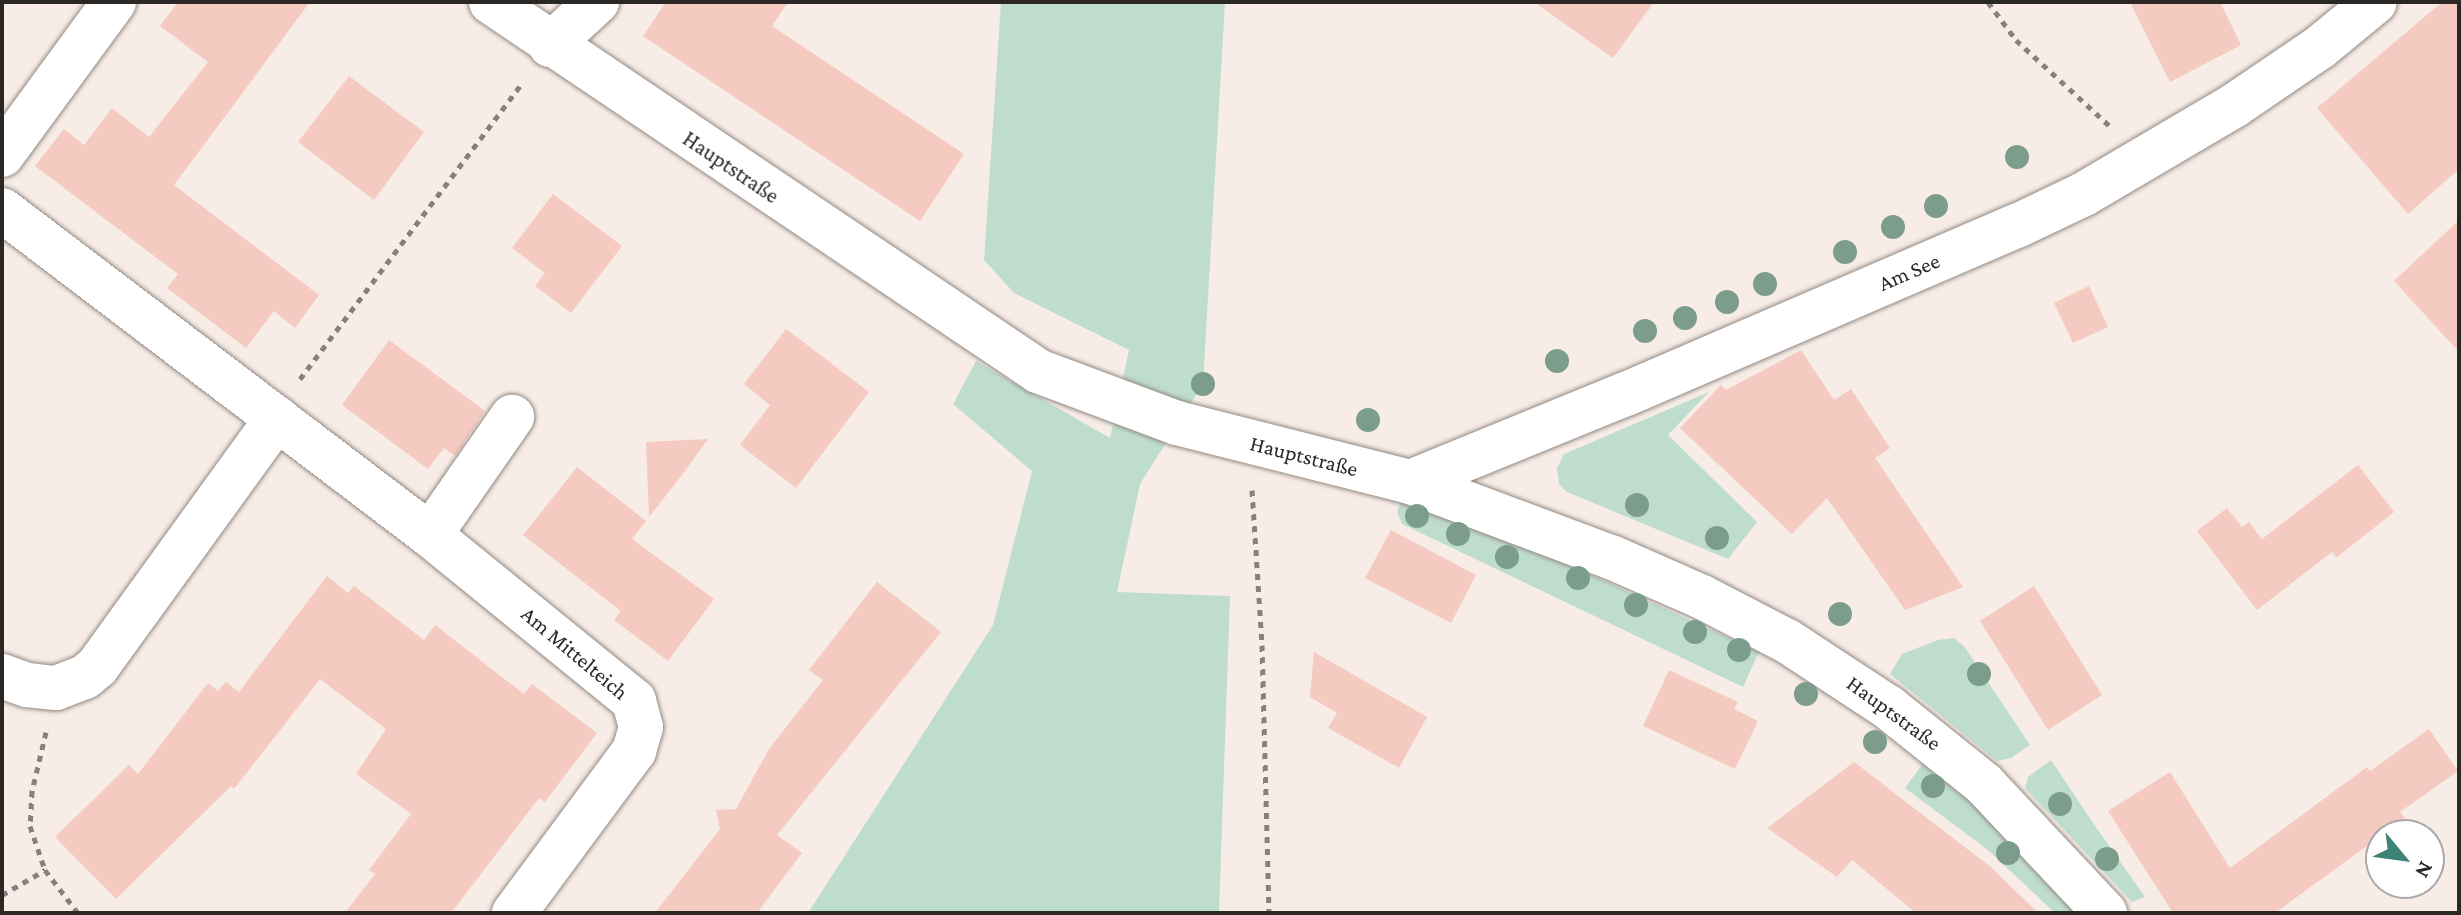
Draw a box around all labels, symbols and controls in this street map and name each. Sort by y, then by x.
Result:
street label: Hauptstraße [678,125,784,209]
street label: Am See [1874,247,1944,297]
street label: Hauptstraße [1247,430,1361,482]
street label: Am Mittelteich [516,601,634,705]
street label: Hauptstraße [1842,670,1946,756]
north arrow [2365,819,2445,899]
text: N [2410,857,2439,883]

